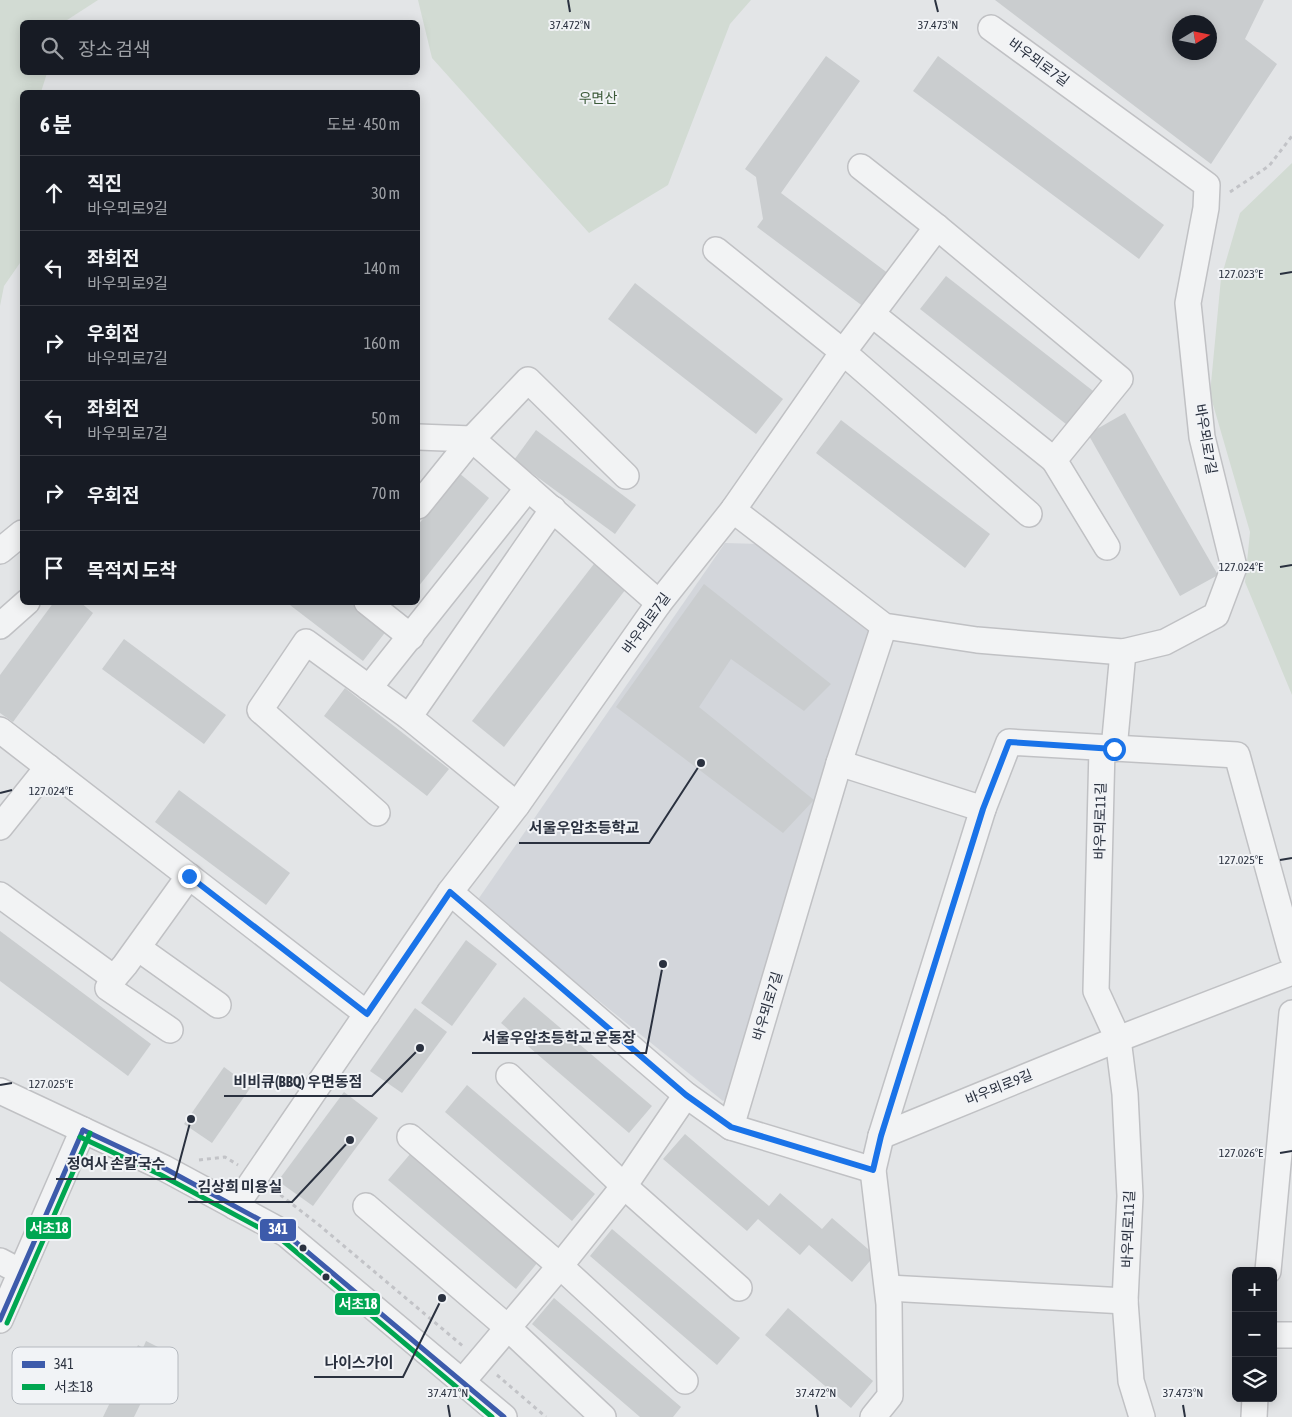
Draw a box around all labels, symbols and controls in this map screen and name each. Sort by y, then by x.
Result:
north arrow [1172,15,1217,60]
text: 37.472°N [550,18,590,32]
text: 37.473°N [918,18,958,32]
search box [20,20,420,75]
icon: search [38,34,66,62]
street label: 바우뫼로7길 [1006,35,1072,89]
text: 장소 검색 [78,38,151,60]
park label: 우면산 [579,90,617,106]
text: 6 분 [40,112,72,136]
text: 도보 · 450 m [326,115,400,133]
text: 직진 [87,172,122,194]
icon: ahead [40,179,68,207]
text: 30 m [371,184,400,202]
text: 바우뫼로9길 [87,199,168,217]
text: 좌회전 [87,247,139,269]
icon: left [40,254,68,282]
text: 140 m [364,259,400,277]
text: 127.023°E [1219,267,1263,281]
text: 바우뫼로9길 [87,274,168,292]
text: 우회전 [87,322,139,344]
icon: right [40,329,68,357]
text: 160 m [364,334,400,352]
text: 바우뫼로7길 [87,349,168,367]
text: 좌회전 [87,397,139,419]
street label: 바우뫼로7길 [1192,403,1220,475]
icon: left [40,404,68,432]
text: 50 m [371,409,400,427]
text: 바우뫼로7길 [87,424,168,442]
icon: right [40,479,68,507]
text: 우회전 [87,484,139,506]
text: 70 m [371,484,400,502]
icon: arrive [40,554,68,582]
text: 목적지 도착 [87,559,177,581]
text: 127.024°E [1219,560,1263,574]
street label: 바우뫼로7길 [619,590,673,656]
route start [1103,738,1126,761]
street label: 바우뫼로11길 [1091,782,1109,860]
text: 127.024°E [29,784,73,798]
callout: 서울우암초등학교 [519,813,649,843]
text: 서울우암초등학교 [529,819,639,836]
text: 127.025°E [1219,853,1263,867]
route end [178,865,201,888]
street label: 바우뫼로7길 [749,970,785,1042]
callout: 서울우암초등학교 운동장 [472,1023,646,1053]
text: 서울우암초등학교 운동장 [482,1029,636,1046]
callout: 비비큐(BBQ) 우면동점 [224,1066,372,1096]
street label: 바우뫼로9길 [963,1066,1035,1108]
text: 비비큐(BBQ) 우면동점 [234,1073,362,1090]
text: 127.025°E [29,1077,73,1091]
text: 127.026°E [1219,1146,1263,1160]
callout: 정여사 손칼국수 [56,1149,175,1179]
text: 정여사 손칼국수 [67,1155,166,1172]
callout: 김상희 미용실 [188,1172,292,1202]
text: 김상희 미용실 [198,1178,282,1195]
street label: 바우뫼로11길 [1119,1190,1137,1268]
line badge: 서초18 [25,1216,72,1240]
line badge: 341 [259,1218,297,1242]
text: 서초18 [30,1220,69,1236]
text: 341 [268,1221,288,1237]
unlabelled marker [298,1243,308,1253]
map controls [1232,1267,1277,1402]
button: + [1232,1267,1277,1312]
unlabelled marker [321,1272,331,1282]
line badge: 서초18 [334,1292,381,1316]
text: 서초18 [339,1296,378,1312]
button: − [1232,1312,1277,1357]
legend [12,1347,178,1404]
callout: 나이스가이 [314,1347,403,1377]
text: 나이스가이 [324,1354,394,1371]
text: 341 [54,1356,74,1372]
button: layers [1232,1357,1277,1402]
text: 서초18 [54,1379,93,1395]
text: 37.471°N [428,1386,468,1400]
text: 37.472°N [796,1386,836,1400]
text: 37.473°N [1163,1386,1203,1400]

